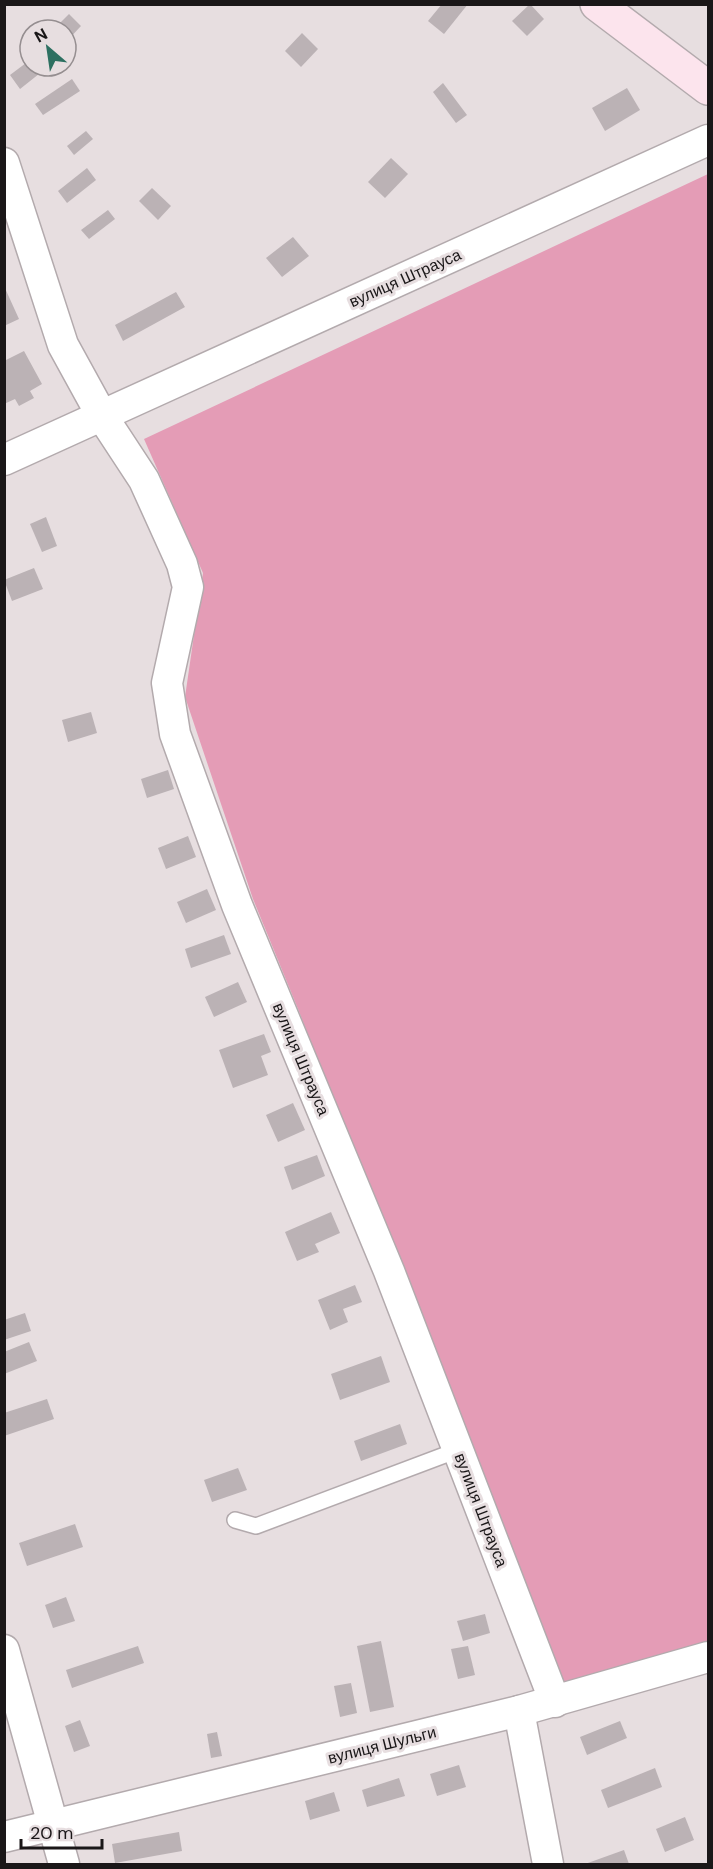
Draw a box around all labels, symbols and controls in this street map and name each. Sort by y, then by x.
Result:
north arrow [18,18,78,78]
text: N [31,23,51,47]
street label: вулиця Штрауса [346,244,464,312]
street label: вулиця Штрауса [268,999,334,1119]
street label: вулиця Штрауса [450,1450,512,1570]
street label: вулиця Шульги [326,1721,438,1769]
scale bar [21,1812,102,1850]
text: 20 m [30,1821,73,1845]

